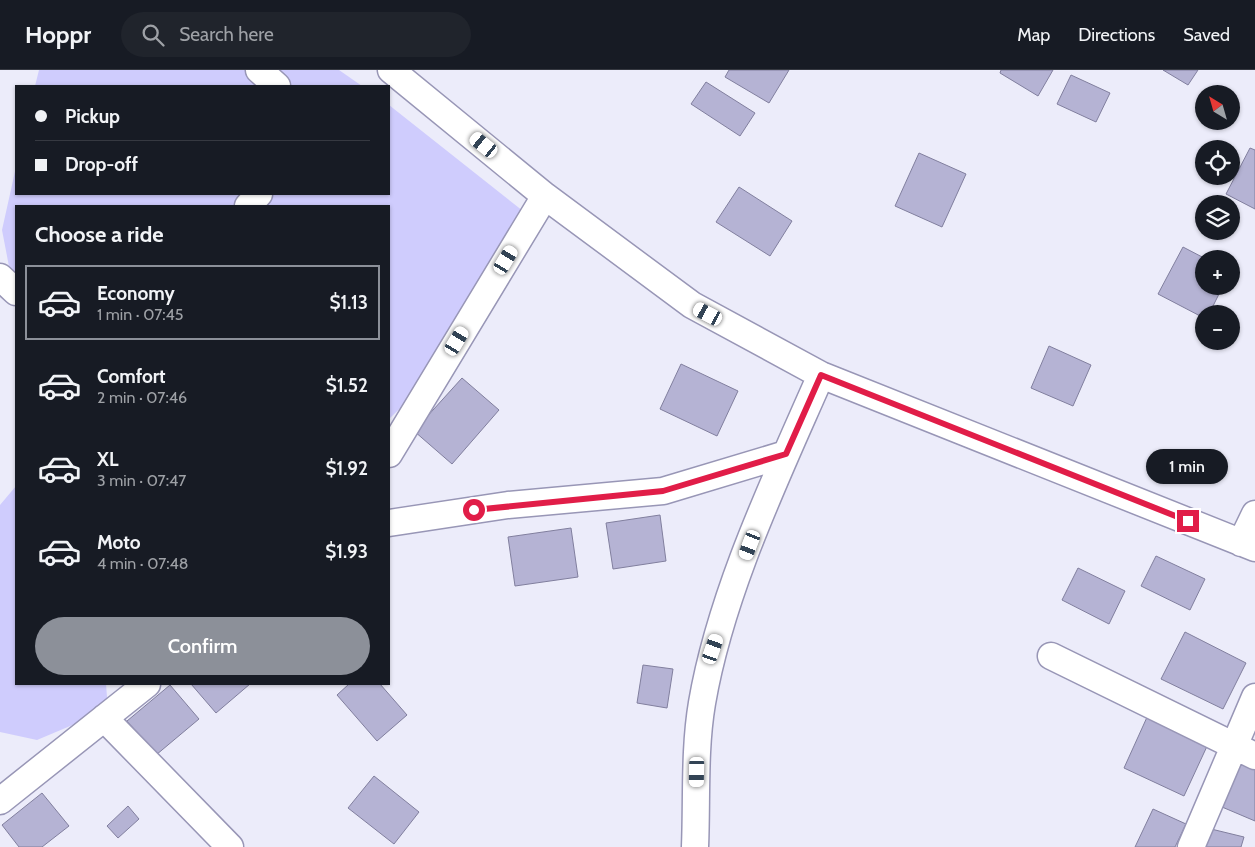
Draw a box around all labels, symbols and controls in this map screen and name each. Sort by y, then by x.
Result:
search box [121,12,471,57]
text: Hoppr [25,20,91,49]
icon: search [139,21,167,49]
text: Search here [179,23,274,46]
text: Map [1017,24,1050,46]
text: Directions [1078,24,1155,46]
text: Saved [1183,24,1230,46]
north arrow [1195,85,1240,130]
map controls [1195,85,1240,350]
text: Pickup [65,105,120,128]
car [467,130,500,160]
button: locate [1195,140,1240,185]
text: Drop-off [65,153,138,176]
button: layers [1195,195,1240,240]
text: Choose a ride [35,221,164,248]
car [491,243,520,277]
button: + [1195,250,1240,295]
icon: car [37,280,82,325]
text: Economy [97,282,175,305]
text: $1.13 [329,291,368,314]
car [691,300,724,328]
text: 1 min · 07:45 [97,305,183,324]
button: − [1195,305,1240,350]
car [442,324,471,358]
icon: car [37,363,82,408]
text: Comfort [97,365,166,388]
text: $1.52 [326,374,368,397]
text: 2 min · 07:46 [97,388,187,407]
icon: car [37,446,82,491]
text: XL [97,448,118,471]
callout: 1 min [1147,448,1229,484]
text: $1.92 [326,457,368,480]
text: 1 min [1169,457,1205,476]
text: 3 min · 07:47 [97,471,186,490]
route start [463,499,485,521]
route end [1177,510,1199,532]
car [737,528,762,562]
icon: car [37,529,82,574]
text: Moto [97,531,141,554]
text: $1.93 [325,540,368,563]
text: 4 min · 07:48 [97,554,189,573]
button: Confirm [35,617,370,675]
car [701,632,724,666]
car [689,757,704,787]

